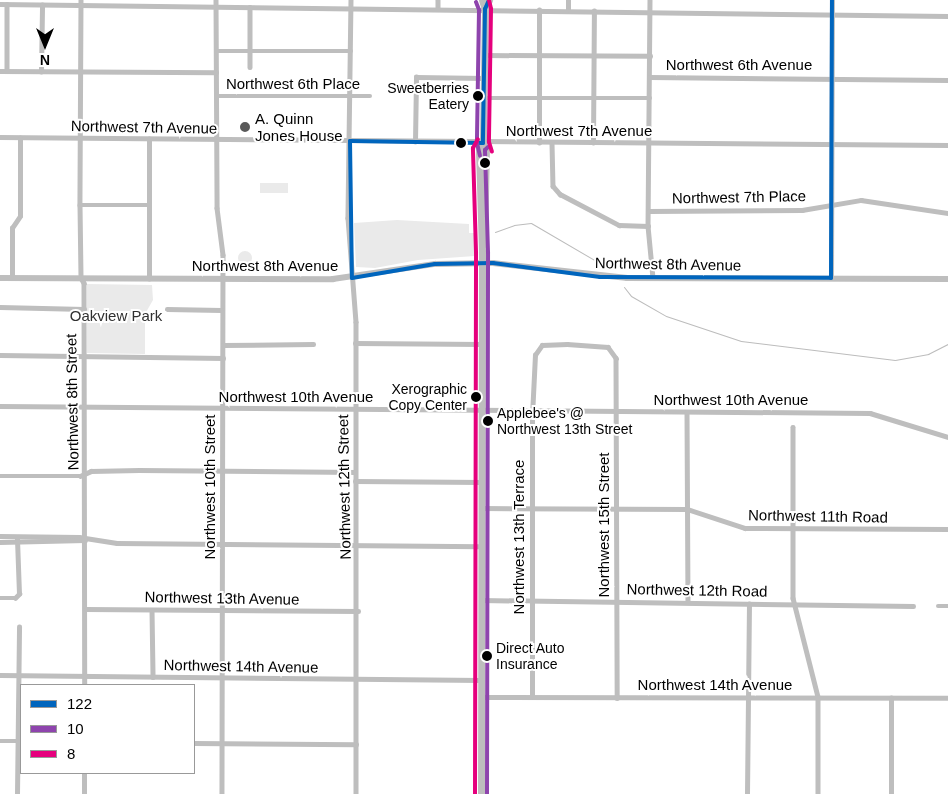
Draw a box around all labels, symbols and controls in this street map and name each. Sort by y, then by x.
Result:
north arrow [20,20,70,70]
text: N [40,52,50,68]
street label: Northwest 6th Avenue [665,56,813,74]
street label: Northwest 6th Place [226,75,360,93]
place label: Sweetberries Eatery [387,80,469,112]
marker: Sweetberries Eatery [473,91,483,101]
place label: A. Quinn Jones House [255,109,343,144]
street label: Northwest 7th Avenue [70,117,218,137]
marker: A. Quinn Jones House [239,121,251,133]
street label: Northwest 7th Avenue [505,122,653,140]
unlabelled marker [456,138,466,148]
unlabelled marker [480,158,490,168]
street label: Northwest 7th Place [672,187,806,207]
street label: Northwest 8th Avenue [594,254,742,274]
street label: Northwest 8th Avenue [191,257,339,275]
park label: Oakview Park [70,307,162,325]
street label: Northwest 8th Street [62,333,82,471]
place label: Xerographic Copy Center [388,381,467,414]
street label: Northwest 10th Avenue [218,388,374,406]
street label: Northwest 10th Avenue [653,391,809,409]
marker: Xerographic Copy Center [471,392,481,402]
place label: Applebee's @ Northwest 13th Street [497,405,632,438]
street label: Northwest 10th Street [201,414,219,560]
street label: Northwest 12th Street [334,414,354,560]
marker: Applebee's @ Northwest 13th Street [483,416,493,426]
street label: Northwest 15th Street [595,452,613,598]
street label: Northwest 13th Terrace [510,459,528,615]
street label: Northwest 11th Road [748,506,888,526]
street label: Northwest 12th Road [626,580,768,600]
street label: Northwest 13th Avenue [144,588,300,608]
place label: Direct Auto Insurance [496,640,565,672]
marker: Direct Auto Insurance [482,651,492,661]
street label: Northwest 14th Avenue [163,656,319,676]
street label: Northwest 14th Avenue [637,676,793,694]
legend [20,684,195,774]
text: 122 [67,695,92,712]
text: 10 [67,720,84,737]
text: 8 [67,745,75,762]

